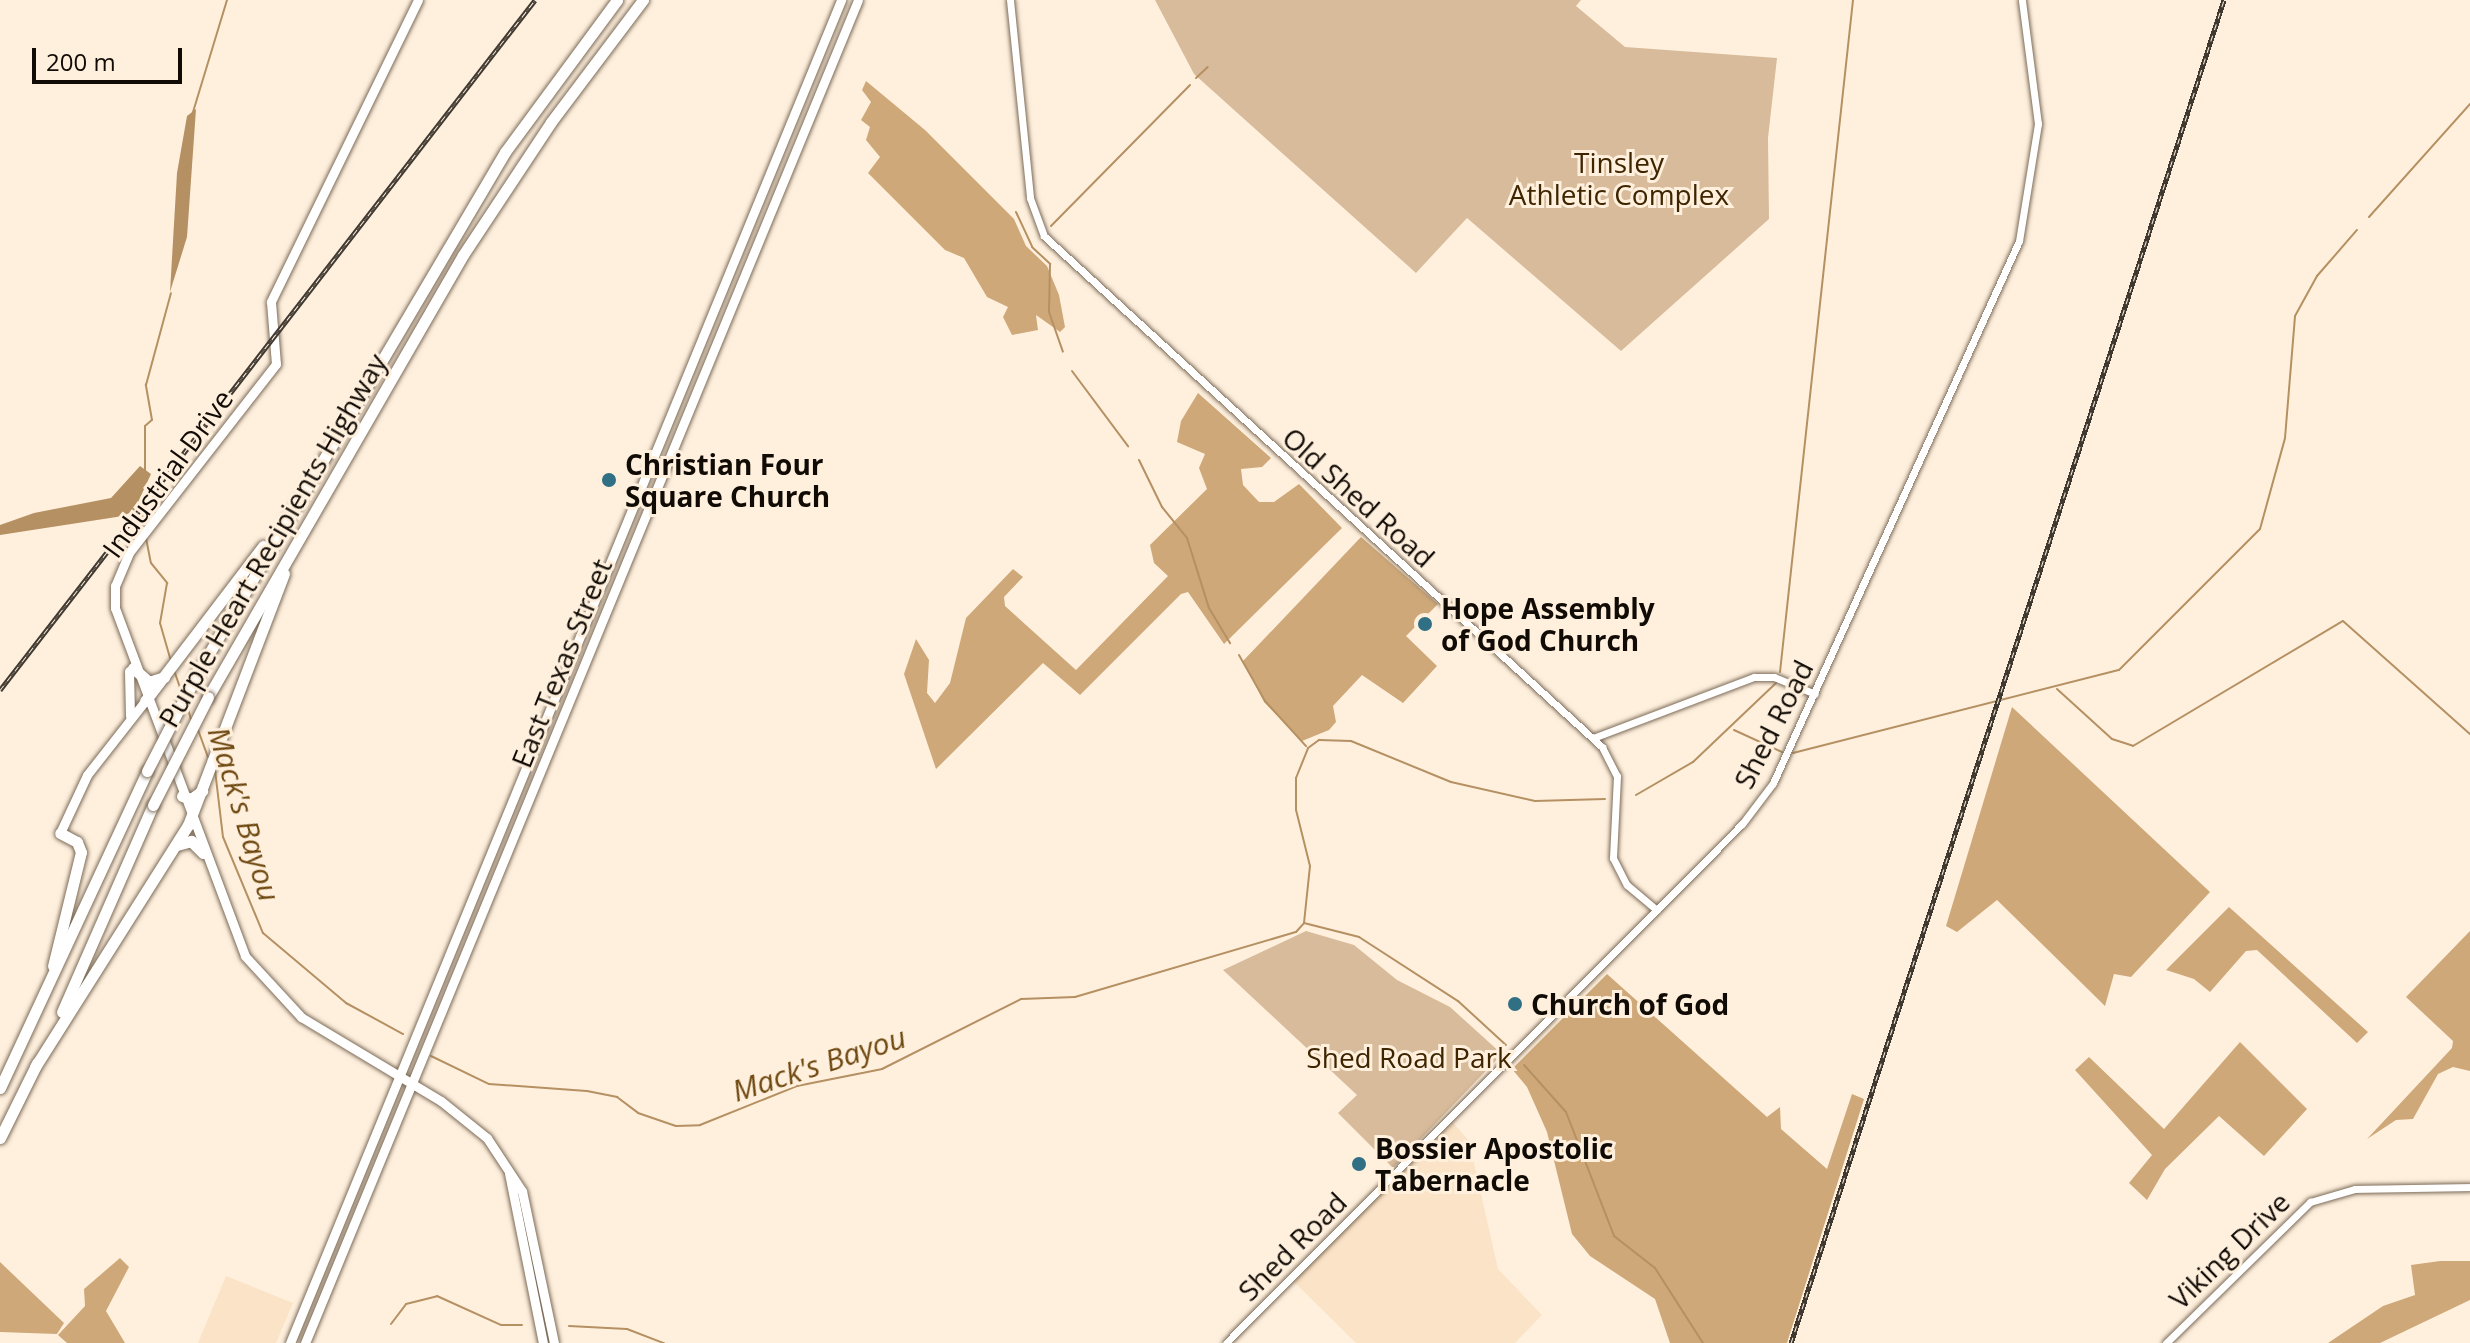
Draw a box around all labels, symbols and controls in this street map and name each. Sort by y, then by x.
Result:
scale bar [36,32,186,82]
text: 200 m [46,45,116,78]
park label: Tinsley Athletic Complex [1509,145,1729,211]
street label: Purple Heart Recipients Highway [151,347,393,733]
street label: Industrial Drive [95,382,239,564]
street label: Old Shed Road [1276,420,1442,574]
place label: Christian Four Square Church [625,447,830,513]
marker: Christian Four Square Church [600,471,618,489]
street label: East Texas Street [504,554,618,772]
place label: Hope Assembly of God Church [1441,591,1655,657]
marker: Hope Assembly of God Church [1416,615,1434,633]
street label: Shed Road [1726,654,1820,794]
water label: Mack's Bayou [200,722,288,906]
place label: Church of God [1531,987,1729,1021]
marker: Church of God [1506,995,1524,1013]
water label: Mack's Bayou [728,1019,910,1109]
park label: Shed Road Park [1306,1040,1512,1074]
place label: Bossier Apostolic Tabernacle [1375,1131,1613,1197]
marker: Bossier Apostolic Tabernacle [1350,1155,1368,1173]
street label: Shed Road [1231,1185,1353,1307]
street label: Viking Drive [2162,1185,2296,1315]

